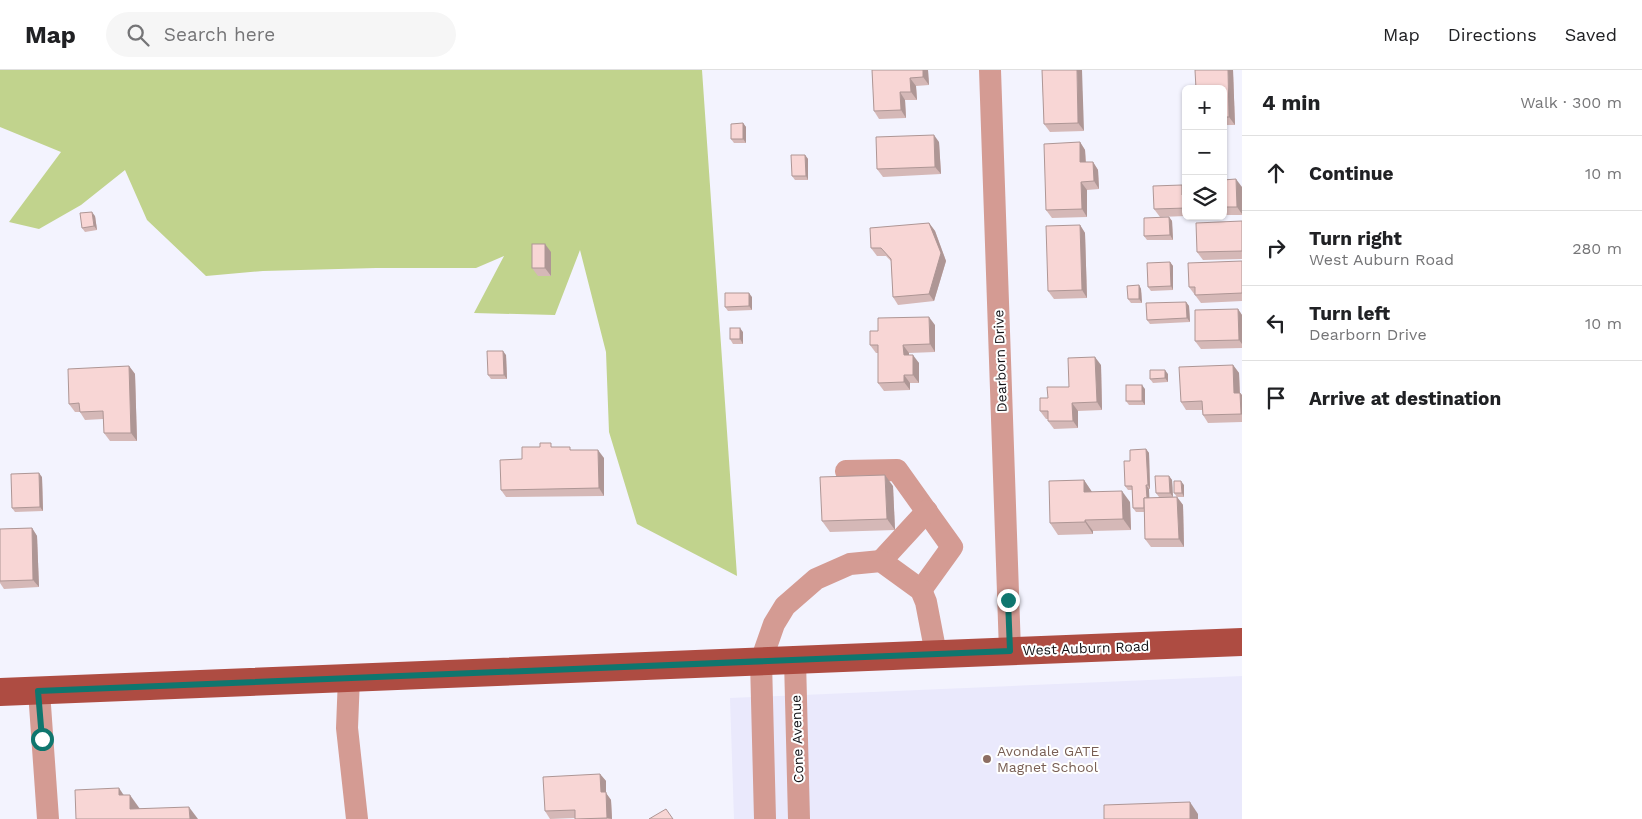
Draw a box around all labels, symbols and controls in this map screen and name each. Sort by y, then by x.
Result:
search box [106,12,456,57]
text: Map [25,21,76,49]
icon: search [124,21,152,49]
text: Search here [164,23,275,46]
text: Map [1383,24,1420,45]
text: Directions [1448,24,1537,45]
text: Saved [1565,24,1617,45]
map controls [1182,85,1227,220]
button: + [1182,85,1227,130]
text: 4 min [1262,90,1320,115]
text: Walk · 300 m [1520,93,1622,112]
button: − [1182,130,1227,175]
icon: ahead [1262,159,1290,187]
text: Continue [1309,162,1393,185]
text: 10 m [1585,164,1622,183]
button: layers [1182,175,1227,220]
text: Turn right [1309,227,1402,250]
icon: right [1262,234,1290,262]
text: 280 m [1572,239,1622,258]
text: West Auburn Road [1309,250,1454,269]
text: Turn left [1309,302,1390,325]
street label: Dearborn Drive [990,309,1010,413]
icon: left [1262,309,1290,337]
text: 10 m [1585,314,1622,333]
text: Dearborn Drive [1309,325,1427,344]
icon: arrive [1262,384,1290,412]
text: Arrive at destination [1309,387,1501,410]
route end [997,589,1020,612]
street label: West Auburn Road [1022,638,1150,658]
street label: Cone Avenue [787,695,807,783]
route start [31,728,54,751]
place label: Avondale GATE Magnet School [997,743,1100,775]
marker: Avondale GATE Magnet School [981,753,993,765]

